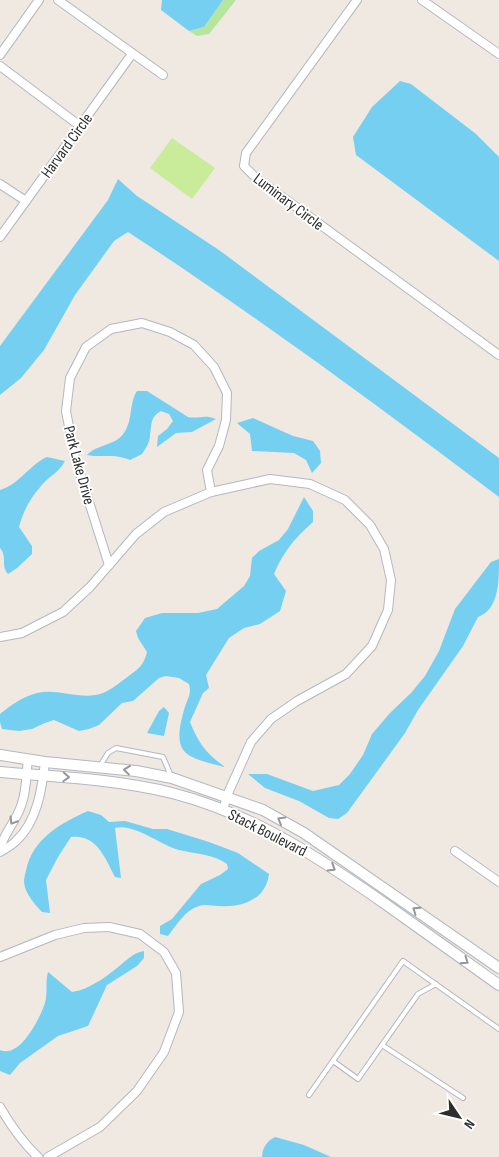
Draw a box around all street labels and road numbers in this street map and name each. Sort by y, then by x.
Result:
street label: Harvard Circle [37,110,97,182]
street label: Luminary Circle [249,170,327,235]
street label: Park Lake Drive [59,424,98,507]
street label: Stack Boulevard [225,805,310,861]

